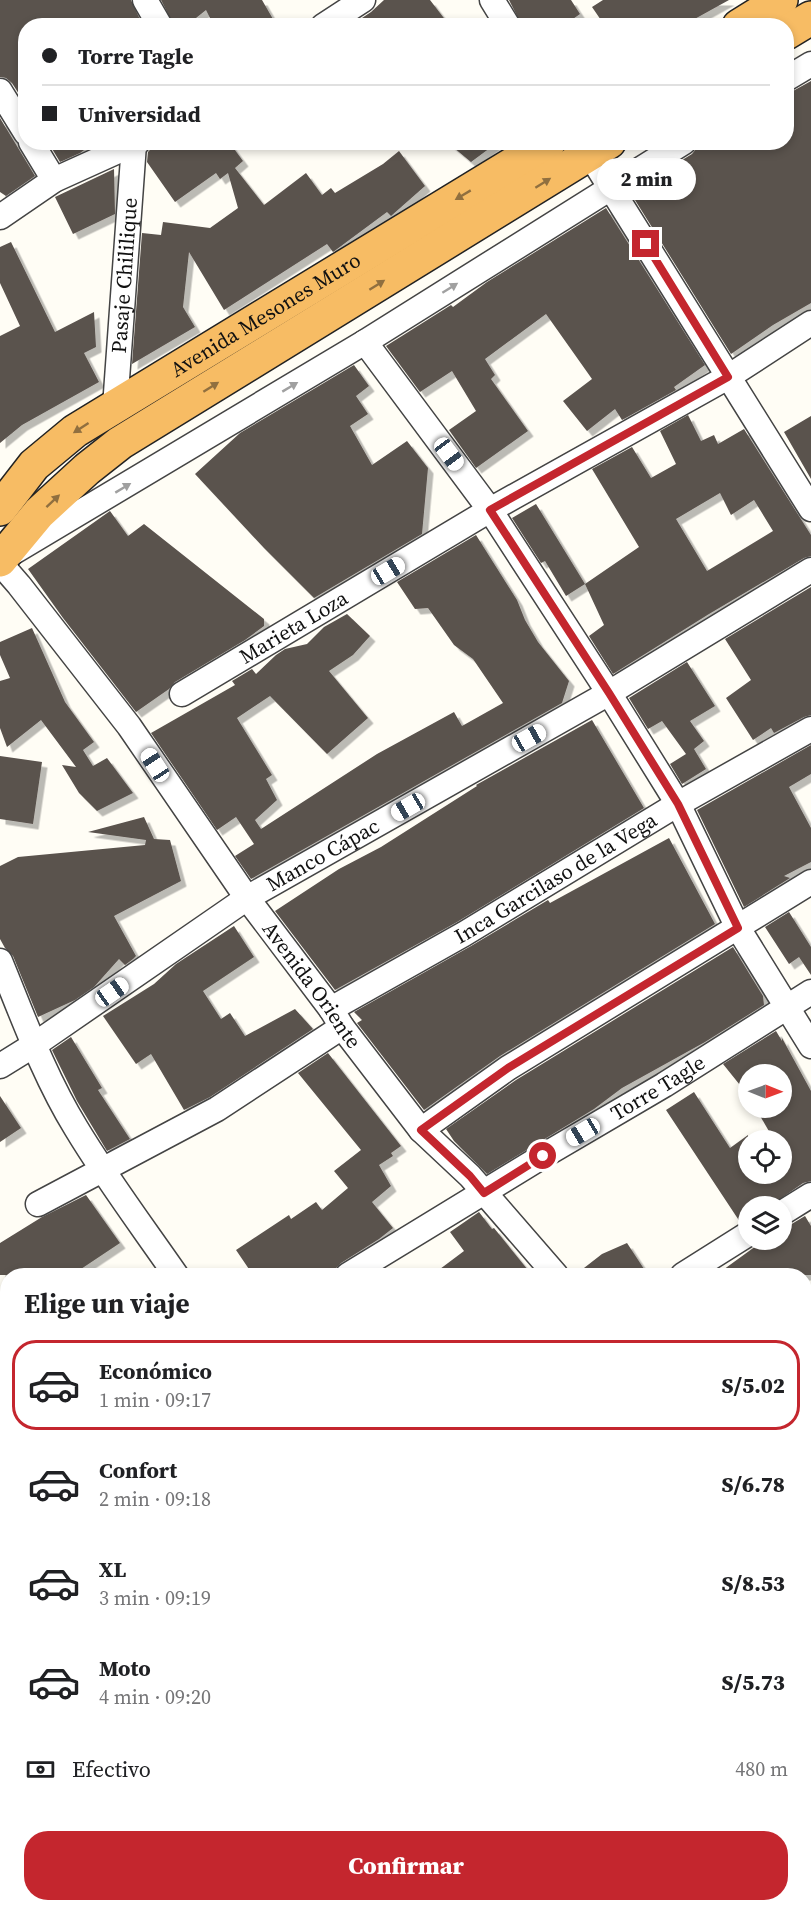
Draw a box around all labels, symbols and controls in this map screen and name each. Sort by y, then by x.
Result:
text: Torre Tagle [78,41,193,71]
text: Universidad [78,99,201,129]
callout: 2 min [596,157,696,199]
text: 2 min [620,165,673,193]
one-way arrow [535,178,551,189]
one-way arrow [455,189,471,200]
street label: Pasaje Chililique [104,196,144,354]
route end [632,230,659,257]
street label: Avenida Mesones Muro [165,245,366,384]
one-way arrow [369,280,385,291]
one-way arrow [442,283,459,294]
one-way arrow [203,382,219,393]
one-way arrow [282,382,298,393]
one-way arrow [73,422,89,433]
car [431,434,467,474]
one-way arrow [115,483,132,493]
one-way arrow [46,494,60,508]
car [368,554,408,588]
street label: Marieta Loza [234,583,353,671]
car [509,721,549,755]
car [138,745,172,785]
car [388,790,428,824]
street label: Inca Garcilaso de la Vega [449,805,662,950]
street label: Manco Cápac [261,811,384,898]
street label: Avenida Oriente [256,915,368,1054]
car [92,974,132,1010]
street label: Torre Tagle [605,1048,710,1127]
north arrow [738,1064,792,1118]
map controls [738,1064,792,1250]
car [563,1115,603,1149]
button: locate [738,1130,792,1184]
route start [529,1142,556,1169]
button: layers [738,1196,792,1250]
text: Elige un viaje [24,1285,190,1322]
text: Económico [99,1356,212,1386]
icon: car [27,1358,81,1412]
text: S/5.02 [721,1370,785,1400]
text: 1 min · 09:17 [99,1386,211,1414]
text: Confort [99,1455,177,1485]
icon: car [27,1457,81,1511]
text: S/6.78 [721,1469,785,1499]
text: 2 min · 09:18 [99,1485,211,1513]
text: XL [99,1554,126,1584]
icon: car [27,1556,81,1610]
text: S/8.53 [721,1568,785,1598]
text: 3 min · 09:19 [99,1584,211,1612]
text: Moto [99,1653,151,1683]
icon: car [27,1655,81,1709]
text: S/5.73 [721,1667,785,1697]
text: 4 min · 09:20 [99,1683,211,1711]
icon: cash [24,1753,57,1786]
text: Efectivo [72,1754,151,1784]
text: 480 m [735,1755,788,1783]
button: Confirmar [24,1831,788,1900]

